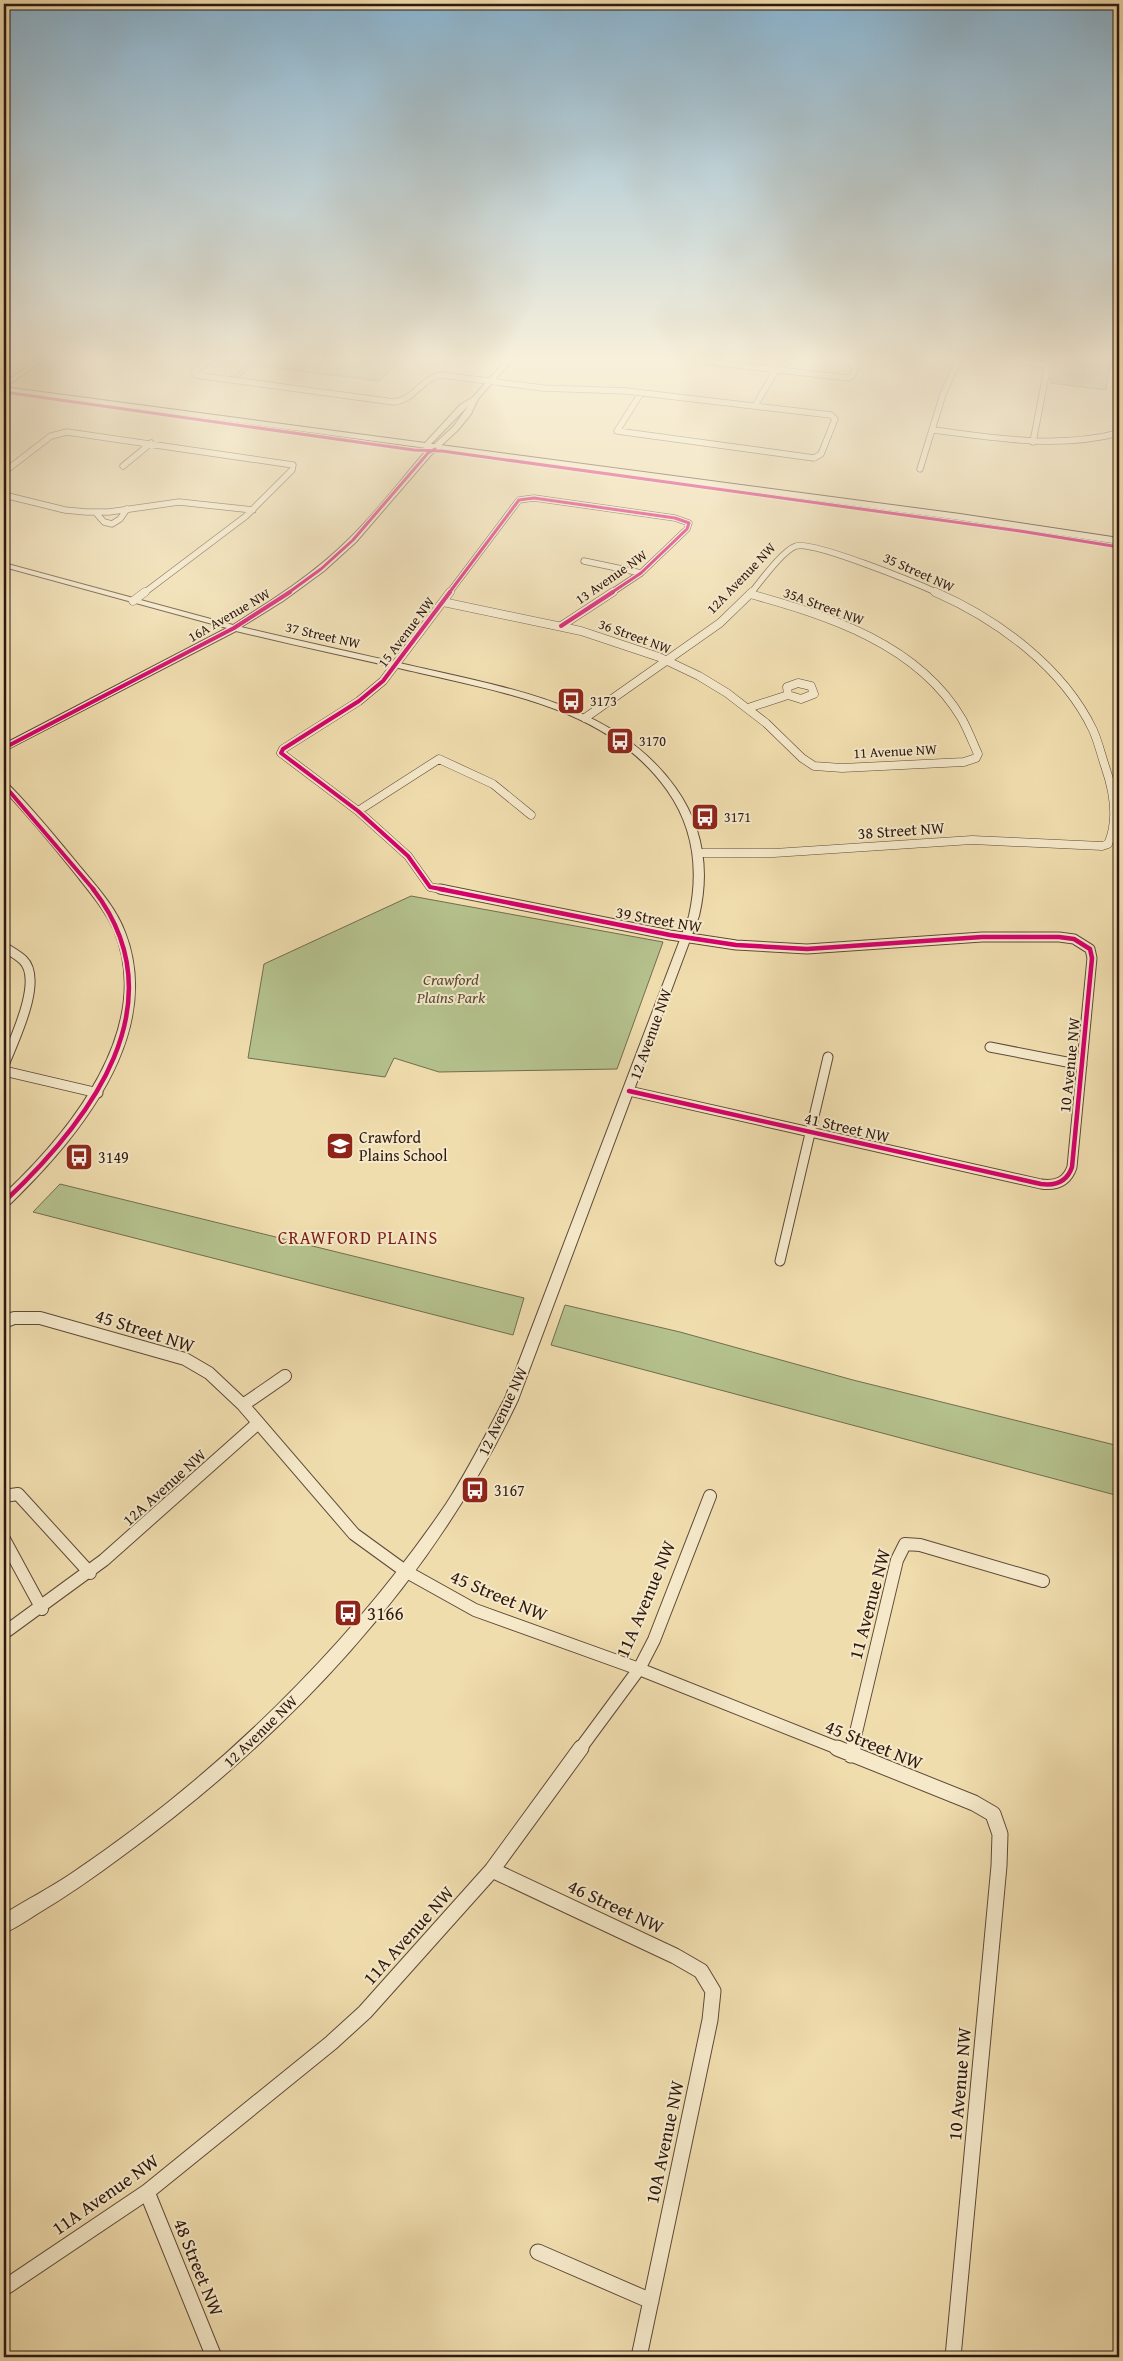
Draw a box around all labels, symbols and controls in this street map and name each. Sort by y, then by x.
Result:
street label: 12A Avenue NW [702,538,780,618]
street label: 13 Avenue NW [571,545,651,609]
street label: 35 Street NW [880,547,958,597]
street label: 35A Street NW [781,582,867,630]
street label: 16A Avenue NW [184,583,274,647]
street label: 15 Avenue NW [373,592,439,671]
street label: 36 Street NW [596,614,674,658]
street label: 37 Street NW [284,617,362,653]
bus stop icon: 3173 [556,686,586,716]
place label: 3173 [590,691,617,711]
bus stop icon: 3170 [605,726,635,756]
place label: 3170 [639,731,666,751]
street label: 11 Avenue NW [853,739,937,763]
bus stop icon: 3171 [690,802,720,832]
place label: 3171 [724,807,751,827]
street label: 38 Street NW [857,815,946,845]
street label: 39 Street NW [614,900,704,938]
park label: Crawford Plains Park [416,967,486,1009]
street label: 12 Avenue NW [622,985,678,1083]
street label: 10 Avenue NW [1052,1016,1086,1114]
street label: 41 Street NW [802,1106,892,1149]
place label: Crawford Plains School [359,1125,448,1167]
school or university icon: Crawford Plains School [325,1131,355,1161]
bus stop icon: 3149 [64,1142,94,1172]
place label: 3149 [98,1145,129,1169]
district label: CRAWFORD PLAINS [278,1224,438,1251]
street label: 45 Street NW [92,1301,198,1359]
street label: 12 Avenue NW [471,1362,533,1459]
street label: 12A Avenue NW [117,1443,211,1531]
bus stop icon: 3167 [460,1475,490,1505]
place label: 3167 [494,1478,525,1502]
street label: 11A Avenue NW [608,1536,682,1662]
street label: 11 Avenue NW [841,1545,897,1663]
street label: 45 Street NW [446,1562,552,1628]
bus stop icon: 3166 [333,1598,363,1628]
place label: 3166 [367,1599,404,1627]
street label: 12 Avenue NW [217,1689,303,1773]
street label: 45 Street NW [821,1712,927,1776]
street label: 46 Street NW [563,1871,669,1941]
street label: 11A Avenue NW [356,1879,460,1991]
street label: 10 Avenue NW [940,2026,978,2142]
street label: 10A Avenue NW [637,2078,691,2206]
street label: 11A Avenue NW [46,2147,164,2241]
street label: 48 Street NW [167,2214,231,2320]

